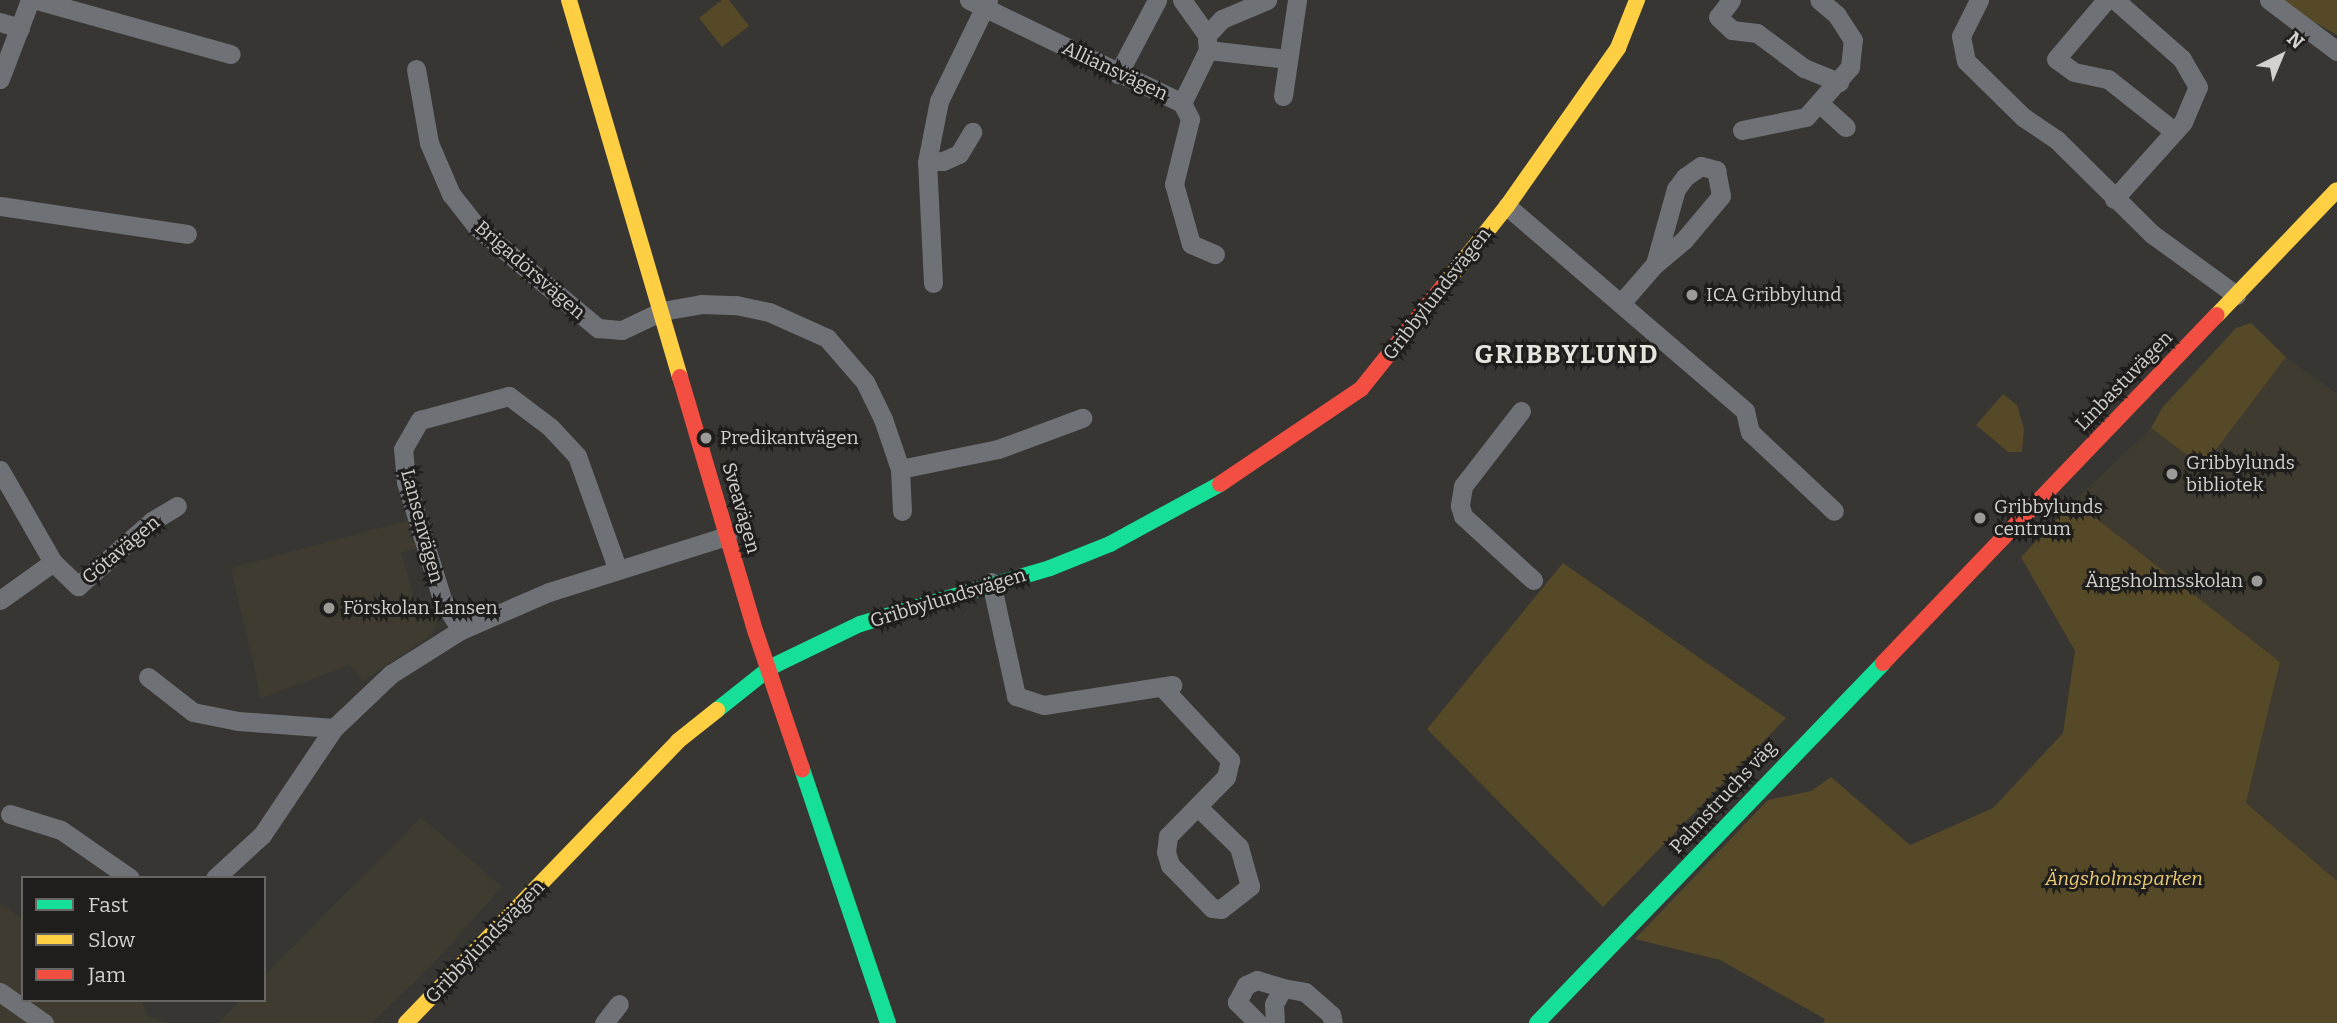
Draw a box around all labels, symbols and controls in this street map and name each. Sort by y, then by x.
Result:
north arrow [2246,21,2316,91]
text: N [2282,27,2309,54]
street label: Alliansvägen [1059,37,1171,105]
street label: Brigadörsvägen [470,216,590,324]
street label: Gribbylundsvägen [1378,223,1496,365]
place label: ICA Gribbylund [1706,284,1841,306]
marker: ICA Gribbylund [1684,287,1700,303]
street label: Linbastuvägen [2071,326,2177,436]
district label: GRIBBYLUND [1476,339,1658,371]
place label: Predikantvägen [720,427,859,449]
marker: Predikantvägen [698,430,714,446]
place label: Gribbylunds bibliotek [2186,452,2295,496]
street label: Sveavägen [717,460,765,556]
marker: Gribbylunds bibliotek [2164,466,2180,482]
street label: Lansenvägen [396,467,448,585]
place label: Gribbylunds centrum [1994,496,2103,540]
marker: Gribbylunds centrum [1972,510,1988,526]
street label: Götavägen [78,511,164,589]
street label: Gribbylundsvägen [867,563,1029,633]
place label: Ängsholmsskolan [2085,570,2243,592]
marker: Ängsholmsskolan [2249,573,2265,589]
place label: Förskolan Lansen [343,597,498,619]
marker: Förskolan Lansen [321,600,337,616]
street label: Palmstruchs väg [1665,736,1781,858]
park label: Ängsholmsparken [2045,868,2203,890]
legend [21,876,266,1002]
street label: Gribbylundsvägen [421,876,549,1008]
text: Fast [88,892,128,918]
text: Slow [88,927,135,953]
text: Jam [88,962,126,988]

